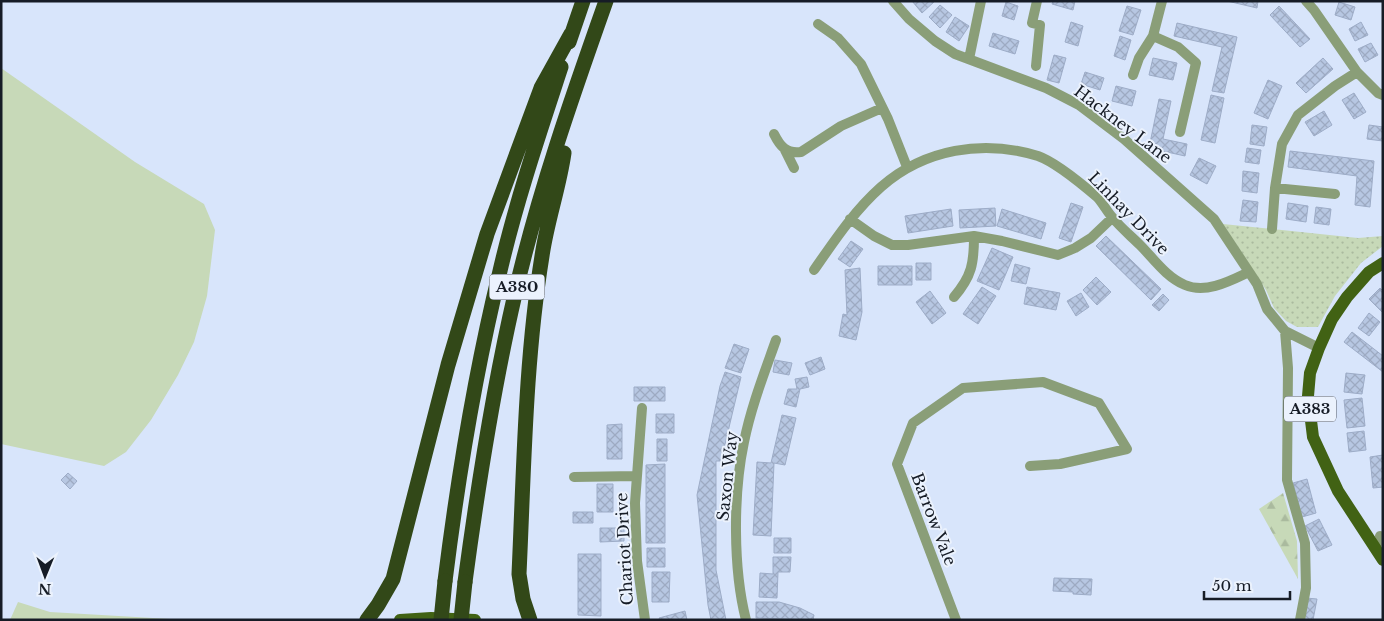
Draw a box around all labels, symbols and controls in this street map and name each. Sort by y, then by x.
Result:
street label: Hackney Lane [1070,81,1176,167]
street label: Linhay Drive [1084,167,1174,259]
road number: A380 [490,274,544,300]
road number: A383 [1284,396,1336,422]
street label: Saxon Way [712,429,742,522]
street label: Barrow Vale [907,470,961,568]
street label: Chariot Drive [611,492,637,606]
north arrow [20,551,70,601]
scale bar [1204,568,1290,600]
text: 50 m [1212,576,1252,595]
text: N [38,580,52,598]

